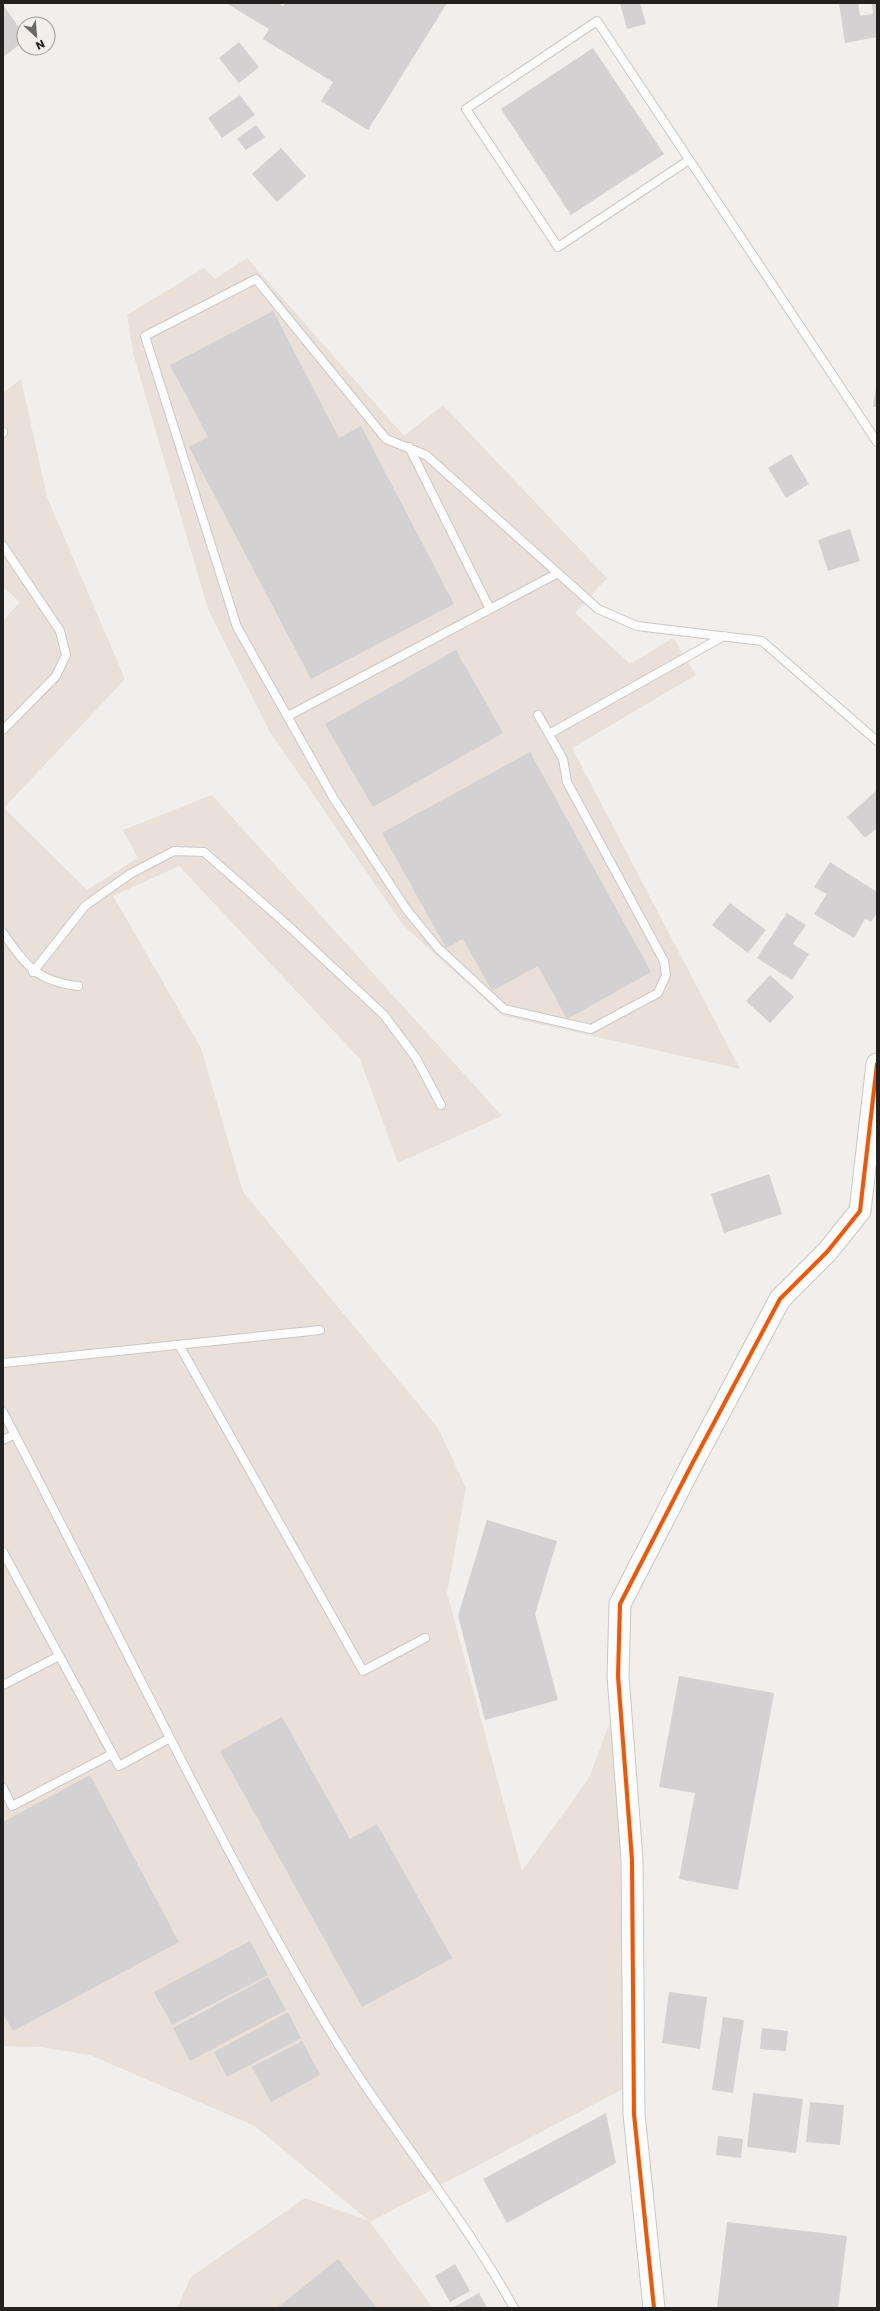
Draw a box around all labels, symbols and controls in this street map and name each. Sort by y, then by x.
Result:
north arrow [16,16,56,56]
text: N [33,36,48,54]

